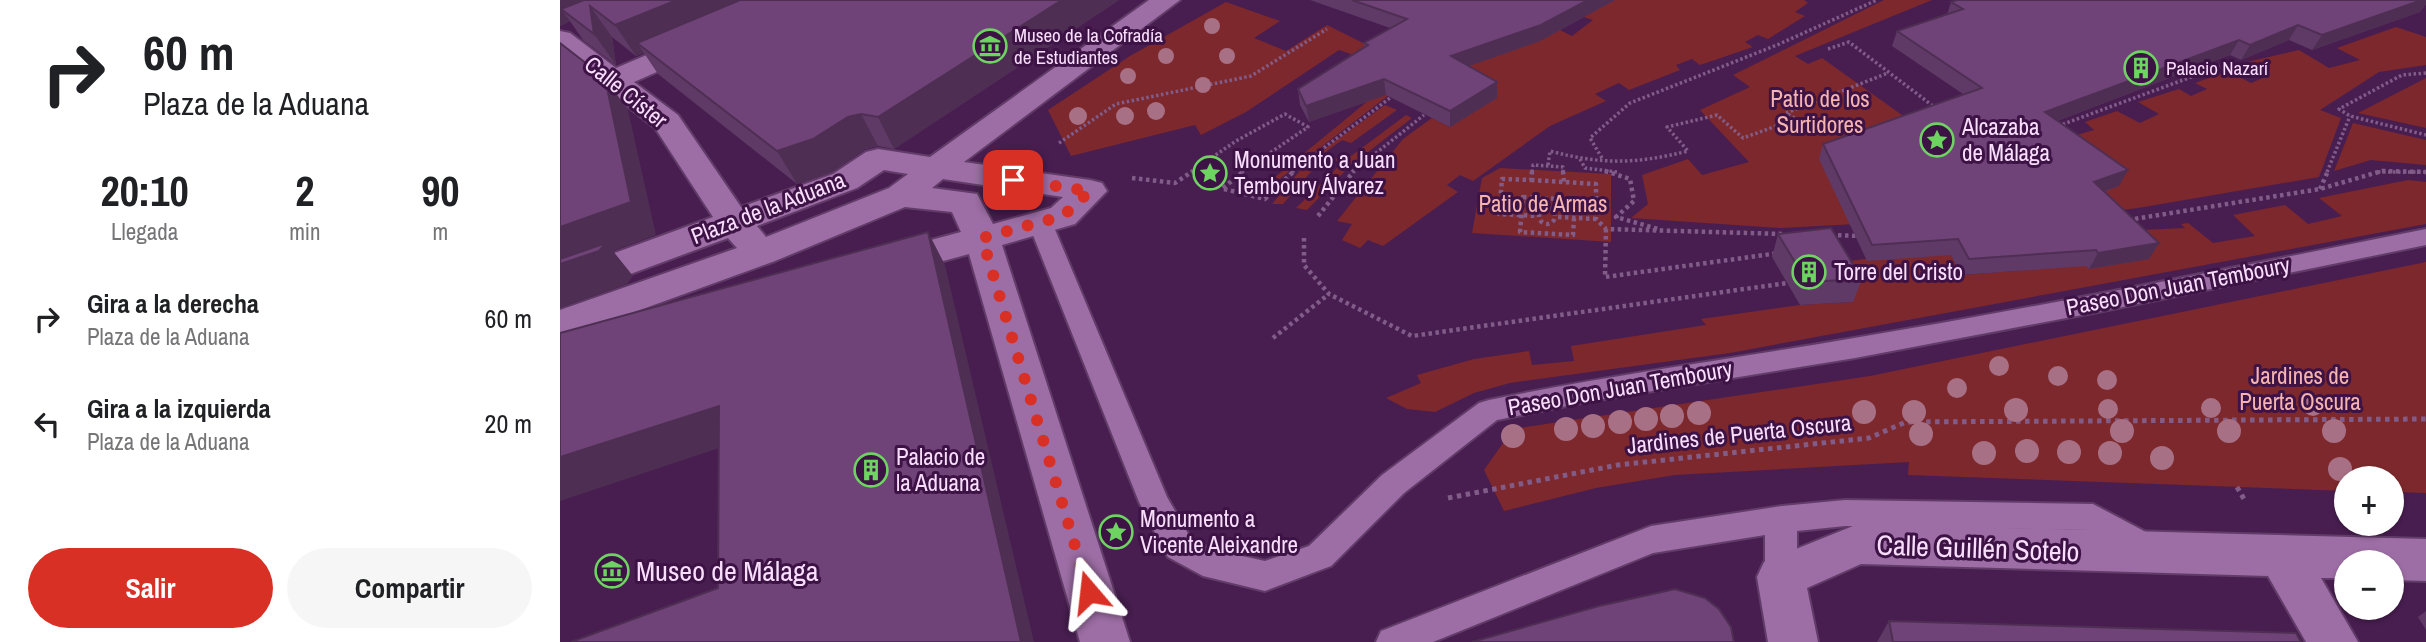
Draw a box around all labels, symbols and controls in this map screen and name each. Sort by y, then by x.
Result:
text: 60 m [143,19,235,85]
place label: Museo de la Cofradía de Estudiantes [1014,22,1163,70]
museum icon: Museo de la Cofradía de Estudiantes [971,27,1009,65]
icon: right [28,28,119,119]
street label: Calle Císter [578,49,675,135]
building icon: Palacio Nazarí [2122,49,2160,87]
place label: Palacio Nazarí [2166,55,2269,81]
text: Plaza de la Aduana [143,82,369,125]
park label: Patio de los Surtidores [1770,83,1870,140]
place label: Alcazaba de Málaga [1961,111,2051,168]
place icon: Alcazaba de Málaga [1918,121,1956,159]
place label: Monumento a Juan Temboury Álvarez [1234,144,1395,201]
pin [983,150,1043,210]
place icon: Monumento a Juan Temboury Álvarez [1191,154,1229,192]
icon: arrive [994,161,1032,199]
text: 20:10 [101,163,189,219]
text: 2 [295,163,314,219]
text: 90 [421,163,459,219]
street label: Plaza de la Aduana [686,164,850,251]
park label: Patio de Armas [1479,188,1607,219]
text: Llegada [111,216,178,247]
text: min [289,216,321,247]
text: m [432,216,448,247]
street label: Paseo Don Juan Temboury [2063,249,2293,322]
building icon: Torre del Cristo [1790,253,1828,291]
place label: Torre del Cristo [1834,256,1963,287]
text: Gira a la derecha [87,286,259,321]
icon: right [28,300,66,338]
text: 60 m [485,301,532,336]
text: Plaza de la Aduana [87,321,250,352]
street label: Paseo Don Juan Temboury [1505,352,1735,422]
park label: Jardines de Puerta Oscura [2239,360,2361,417]
text: Gira a la izquierda [87,391,271,426]
icon: left [28,405,66,443]
text: 20 m [485,406,532,441]
street label: Jardines de Puerta Oscura [1625,406,1853,461]
text: Plaza de la Aduana [87,426,250,457]
place label: Palacio de la Aduana [896,441,985,498]
building icon: Palacio de la Aduana [852,451,890,489]
map controls [2334,466,2404,620]
button: + [2334,466,2404,536]
place label: Monumento a Vicente Aleixandre [1140,503,1298,560]
place icon: Monumento a Vicente Aleixandre [1097,513,1135,551]
street label: Calle Guillén Sotelo [1876,525,2080,571]
button: Salir [28,548,273,628]
button: Compartir [287,548,532,628]
button: − [2334,550,2404,620]
museum icon: Museo de Málaga [593,552,631,590]
place label: Museo de Málaga [636,552,819,590]
position arrow [1052,555,1126,629]

